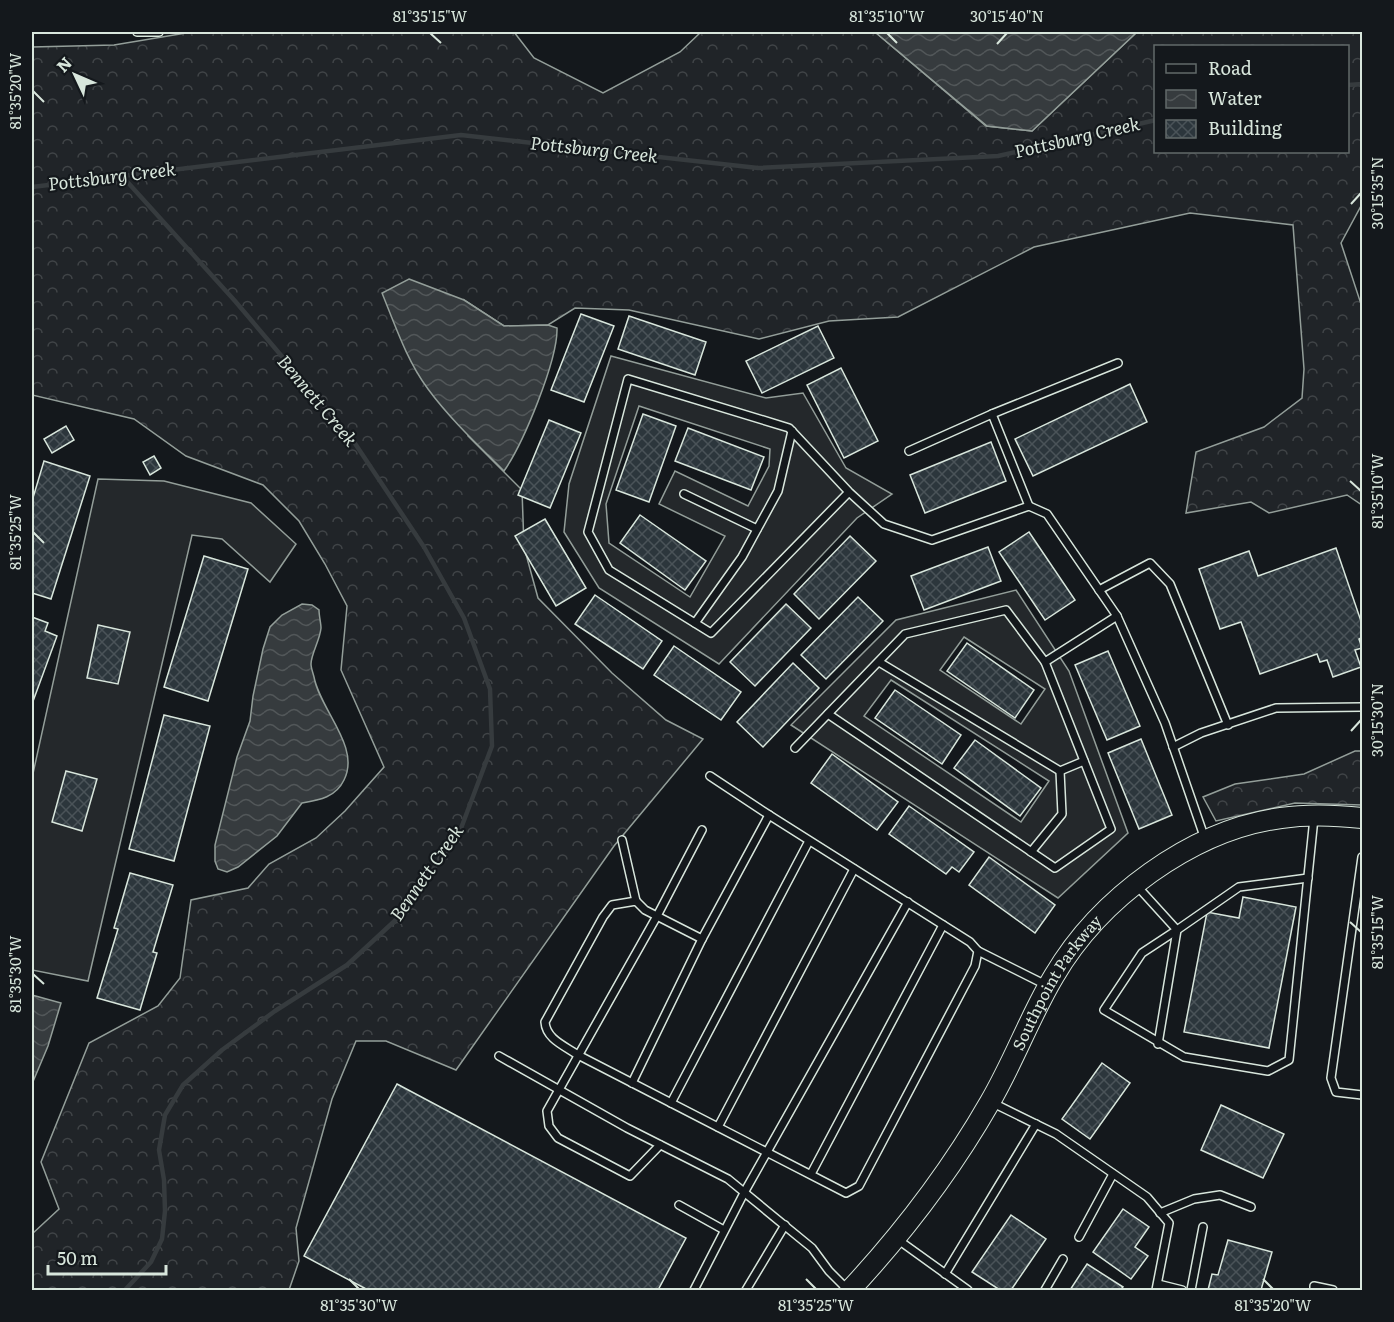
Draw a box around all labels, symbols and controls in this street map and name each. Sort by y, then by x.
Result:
text: 81°35'15"W [393,4,468,27]
text: 81°35'10"W [849,4,925,27]
text: 30°15'40"N [970,4,1044,27]
north arrow [45,45,105,105]
legend [1154,45,1349,153]
text: N [50,51,77,77]
text: 81°35'20"W [3,52,26,129]
text: Road [1208,54,1252,81]
text: Water [1208,84,1262,111]
water label: Pottsburg Creek [1011,109,1142,164]
text: Building [1208,114,1283,141]
water label: Pottsburg Creek [529,128,659,169]
water label: Pottsburg Creek [47,154,177,197]
text: 30°15'35"N [1365,157,1388,229]
water label: Bennett Creek [272,348,365,452]
text: 81°35'10"W [1365,453,1388,529]
text: 81°35'25"W [3,493,26,570]
text: 30°15'30"N [1365,683,1388,757]
water label: Bennett Creek [382,818,469,926]
text: 81°35'15"W [1365,894,1388,969]
street label: Southpoint Parkway [1005,908,1107,1054]
text: 81°35'30"W [3,935,26,1013]
scale bar [48,1238,166,1276]
text: 50 m [57,1244,98,1271]
text: 81°35'30"W [320,1293,398,1316]
text: 81°35'25"W [778,1293,855,1316]
text: 81°35'20"W [1235,1293,1312,1316]

